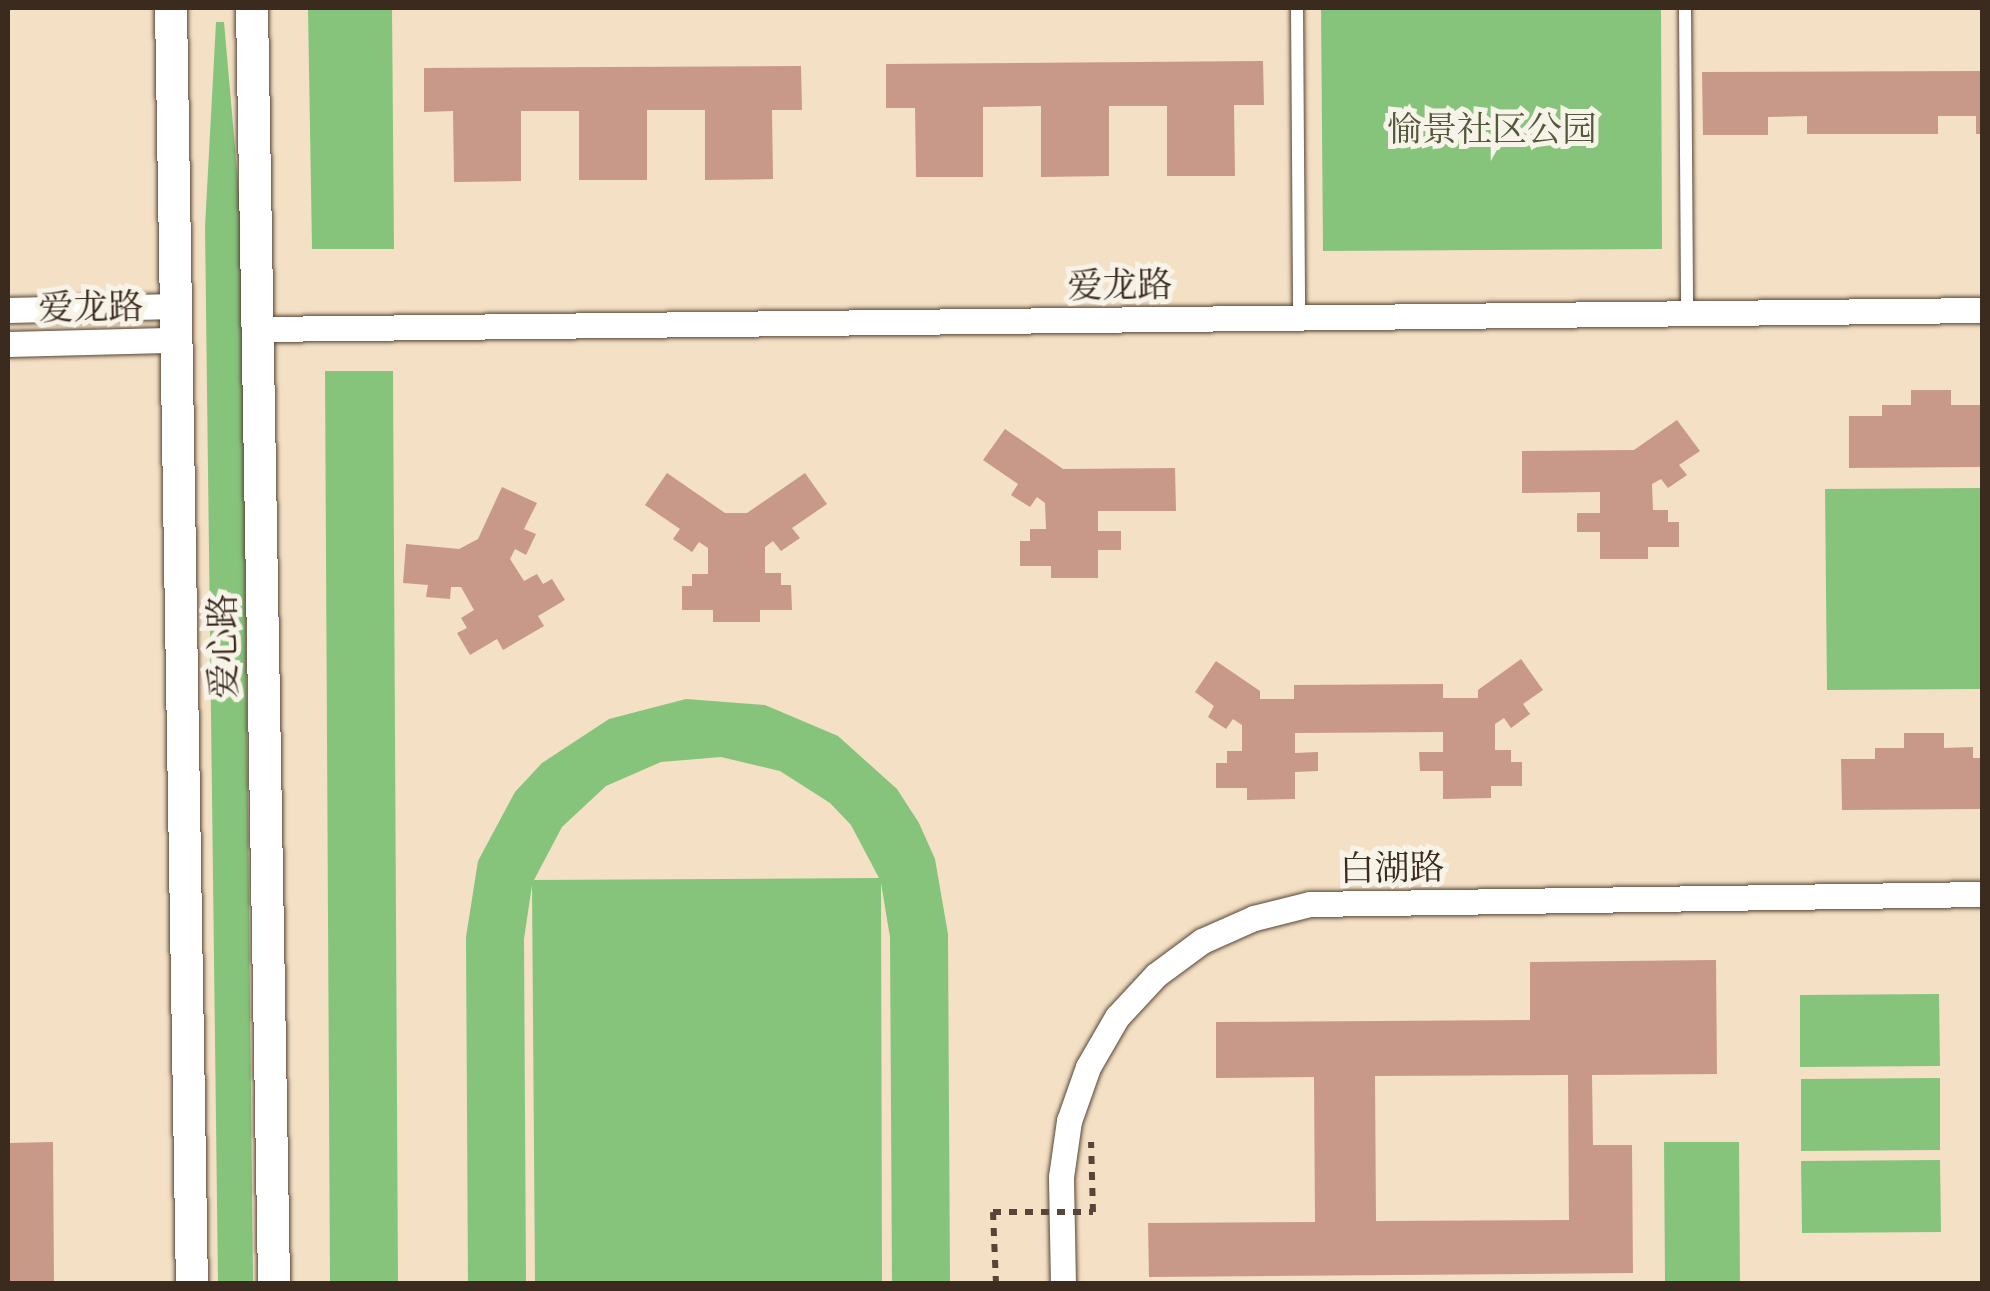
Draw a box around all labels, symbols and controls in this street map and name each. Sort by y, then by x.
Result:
park label: 愉景社区公园 [1387,108,1597,150]
street label: 爱龙路 [1067,263,1173,307]
street label: 爱龙路 [38,285,144,329]
street label: 爱心路 [201,593,245,699]
street label: 白湖路 [1339,846,1445,890]

